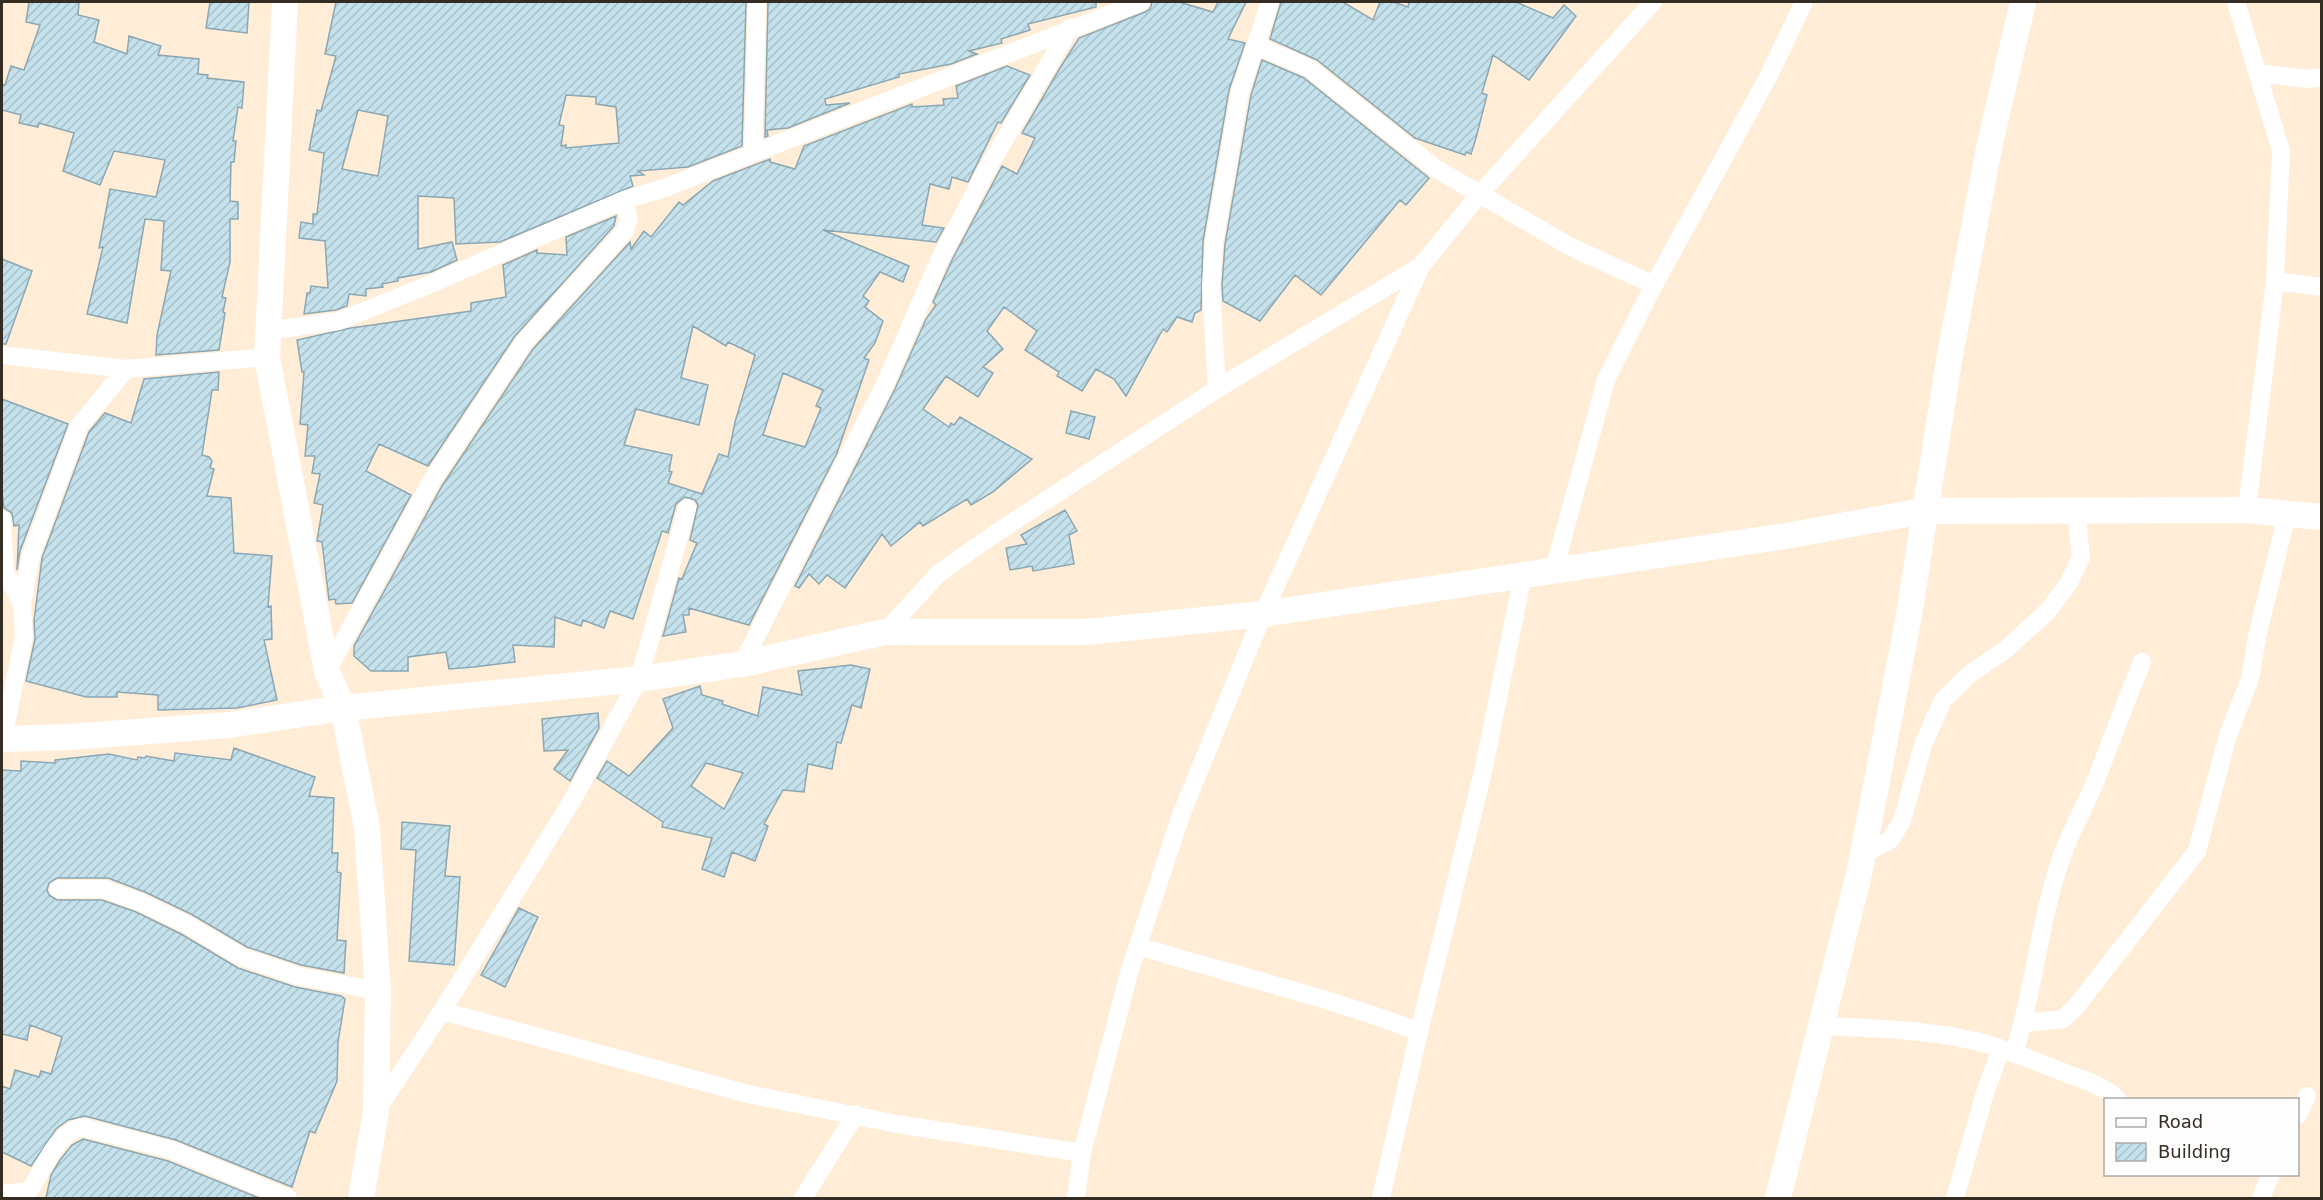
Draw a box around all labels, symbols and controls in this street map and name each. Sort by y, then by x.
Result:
legend [2104,1098,2299,1176]
text: Road [2158,1111,2203,1132]
text: Building [2158,1141,2231,1162]

